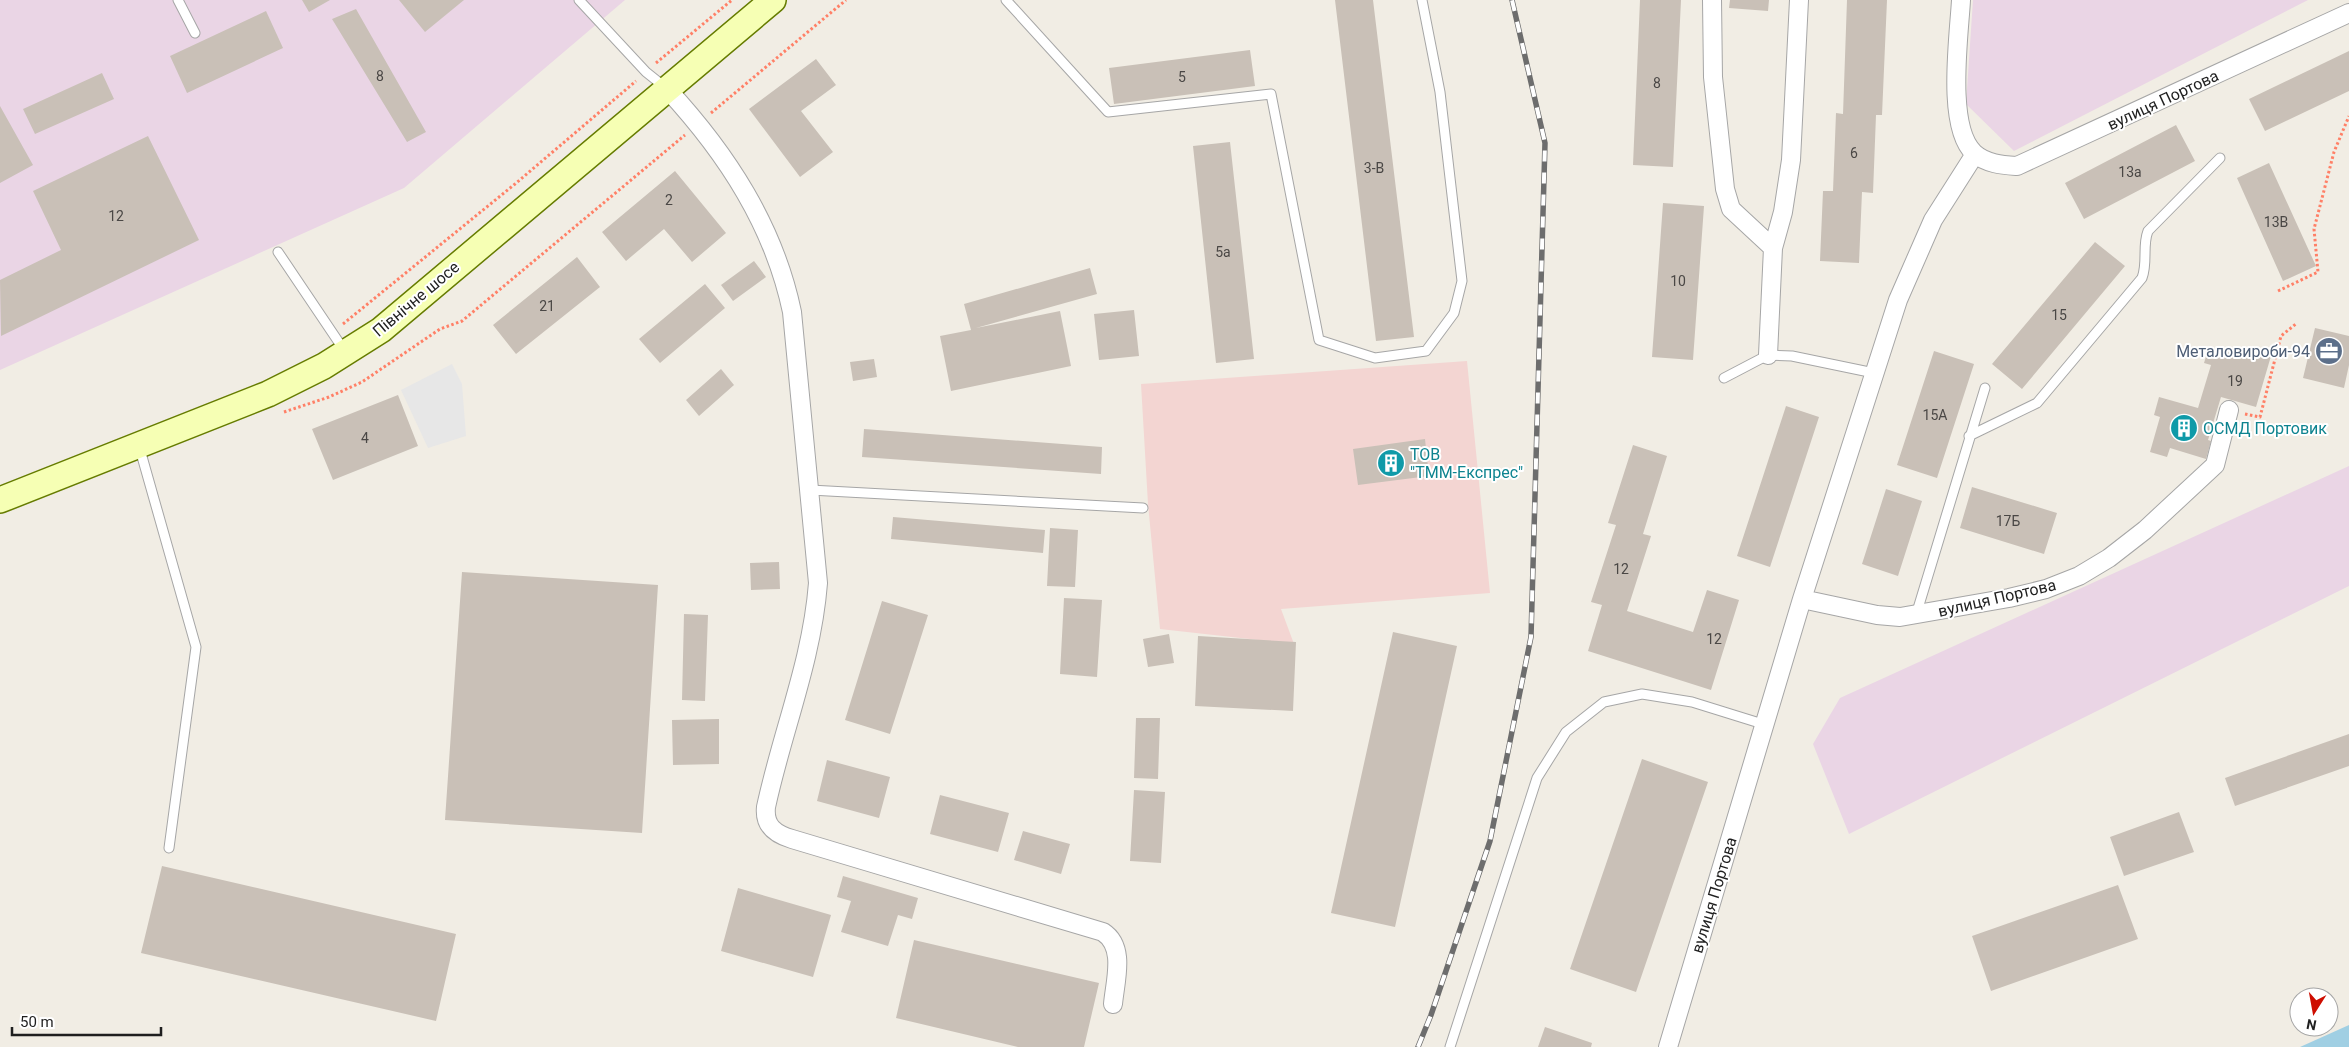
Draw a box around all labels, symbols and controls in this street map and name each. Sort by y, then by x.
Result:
street label: вулиця Портова [2104,66,2222,134]
house number: 8 [376,68,384,84]
house number: 5 [1178,69,1186,85]
house number: 8 [1653,75,1661,91]
house number: 6 [1850,145,1858,161]
house number: 3-В [1364,160,1384,176]
house number: 13а [2118,164,2142,180]
house number: 2 [665,192,673,208]
house number: 12 [108,208,124,224]
house number: 13В [2264,214,2288,230]
house number: 5а [1215,244,1231,260]
street label: Північне шосе [369,257,463,341]
house number: 10 [1670,273,1686,289]
house number: 21 [539,298,555,314]
house number: 15 [2051,307,2067,323]
office icon: Металовироби-94 [2314,336,2344,366]
place label: Металовироби-94 [2176,342,2310,361]
house number: 19 [2227,373,2243,389]
house number: 15А [1923,407,1947,423]
building icon: ОСМД Портовик [2169,413,2199,443]
place label: ОСМД Портовик [2203,419,2327,438]
house number: 4 [361,430,369,446]
place label: ТОВ "ТММ-Експрес" [1410,445,1523,482]
building icon: ТОВ "ТММ-Експрес" [1376,448,1406,478]
house number: 17Б [1996,513,2020,529]
house number: 12 [1613,561,1629,577]
street label: вулиця Портова [1936,575,2058,621]
house number: 12 [1706,631,1722,647]
street label: вулиця Портова [1687,835,1741,955]
north arrow [2289,987,2339,1037]
scale bar [12,1004,161,1036]
text: 50 m [20,1013,54,1031]
text: N [2305,1016,2318,1034]

